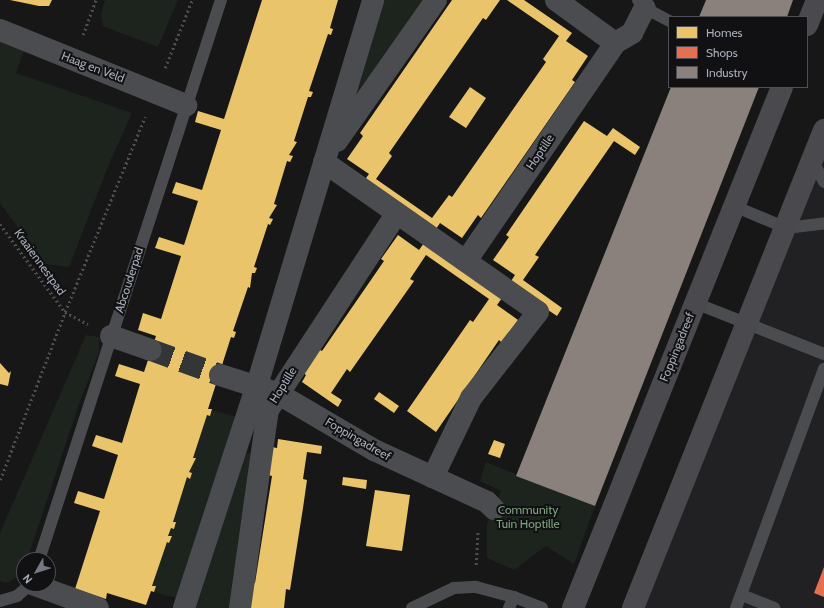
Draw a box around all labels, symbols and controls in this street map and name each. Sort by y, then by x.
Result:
legend [668,16,808,88]
text: Homes [706,25,743,40]
text: Shops [706,45,738,60]
street label: Haag en Veld [59,48,127,86]
text: Industry [706,65,747,80]
street label: Hoptille [523,131,557,173]
street label: Kraaiennestpad [11,226,69,298]
street label: Abcouderpad [112,245,146,315]
street label: Foppingadreef [657,310,697,384]
street label: Hoptille [266,364,300,406]
street label: Foppingadreef [323,414,393,464]
park label: Community Tuin Hoptille [496,503,560,531]
north arrow [16,552,56,592]
text: N [20,571,35,586]

